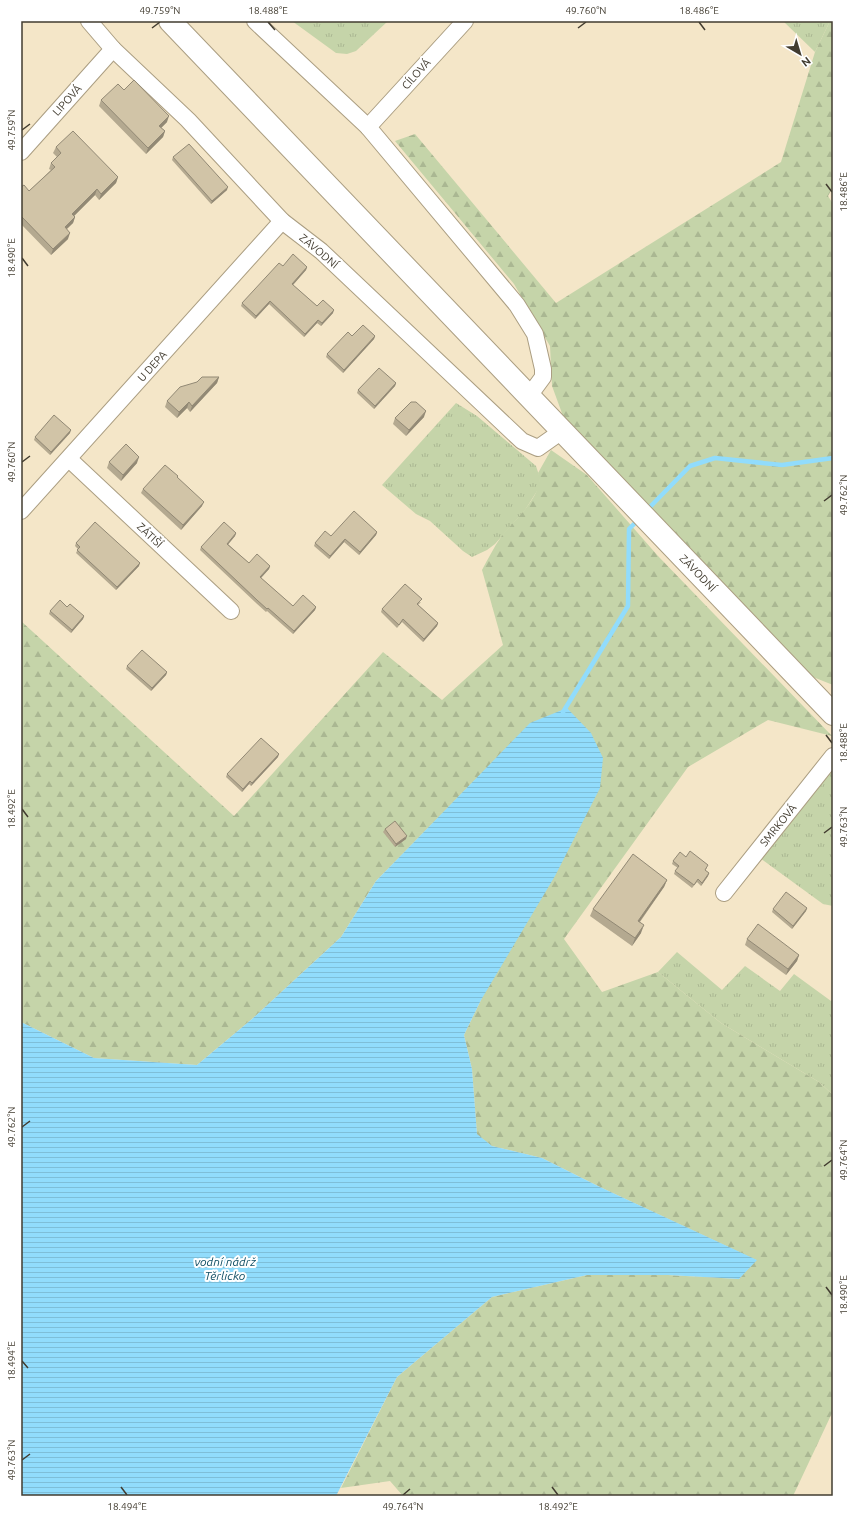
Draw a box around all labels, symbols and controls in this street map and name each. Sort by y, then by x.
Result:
text: 49.759°N [139,5,181,16]
text: 18.488°E [248,5,288,16]
text: 49.760°N [565,5,607,16]
text: 18.486°E [679,5,719,16]
north arrow [780,34,820,74]
street label: CÍLOVÁ [398,55,433,92]
text: N [799,55,813,69]
street label: LIPOVÁ [49,81,84,118]
text: 49.759°N [6,109,17,151]
text: 18.486°E [838,172,849,212]
street label: ZÁVODNÍ [297,231,342,271]
text: 18.490°E [6,238,17,278]
street label: U DEPA [135,348,169,384]
text: 49.760°N [6,441,17,483]
text: 49.762°N [838,474,849,516]
street label: ZÁTIŠÍ [135,519,166,550]
street label: ZÁVODNÍ [677,551,719,594]
text: 18.488°E [838,723,849,763]
text: 18.492°E [6,789,17,829]
street label: SMRKOVÁ [757,800,799,848]
text: 49.763°N [838,806,849,848]
text: 49.762°N [6,1106,17,1148]
text: 49.764°N [838,1139,849,1181]
water label: vodní nádrž Těrlicko [194,1255,256,1282]
text: 18.490°E [838,1275,849,1315]
text: 18.494°E [6,1341,17,1381]
text: 49.763°N [6,1439,17,1481]
text: 18.494°E [107,1501,147,1512]
text: 49.764°N [382,1501,424,1512]
text: 18.492°E [538,1501,578,1512]

